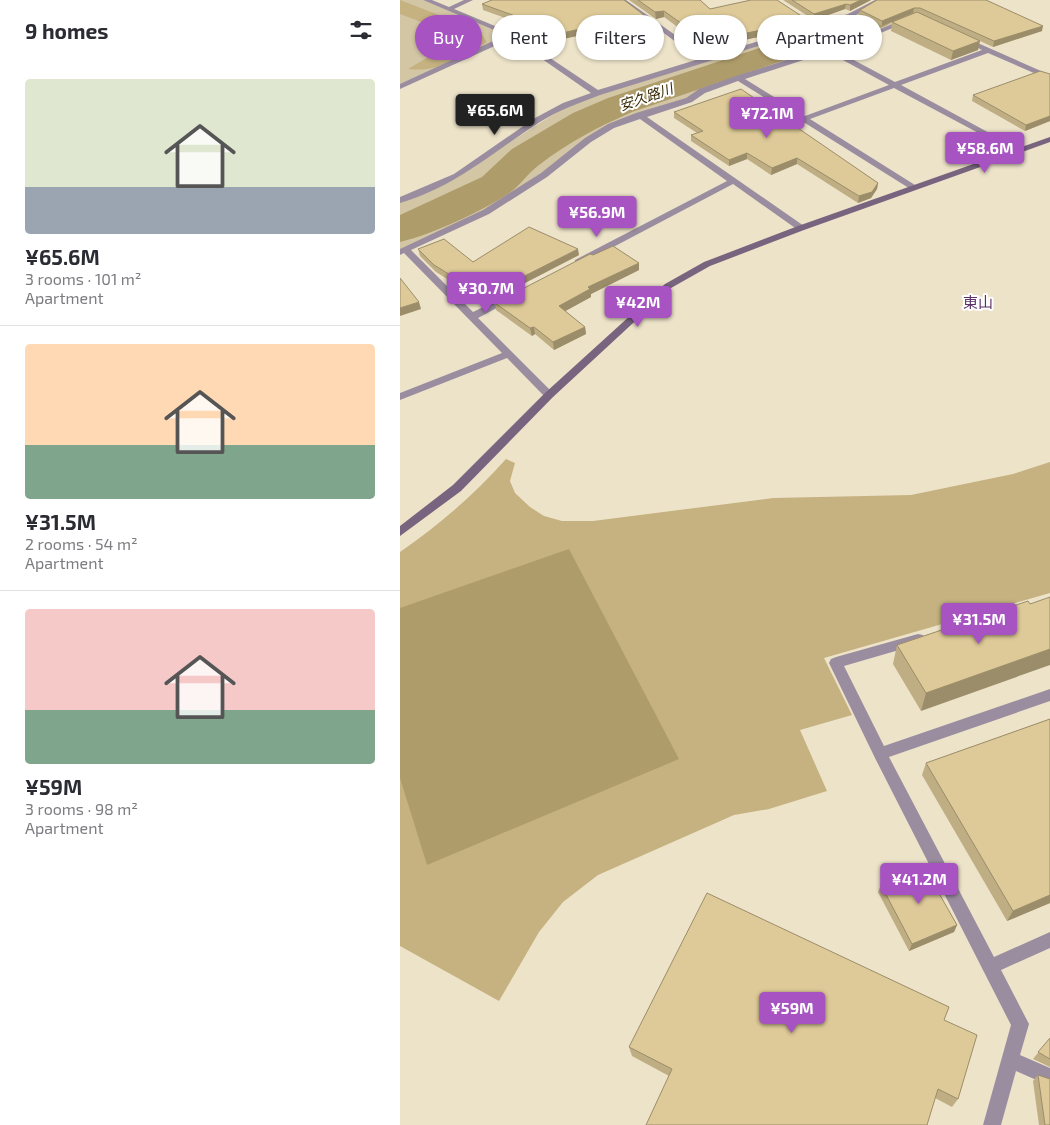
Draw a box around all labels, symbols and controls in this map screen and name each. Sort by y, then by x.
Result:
chip: Buy [415,15,482,60]
chip: Rent [492,15,566,60]
chip: Filters [576,15,664,60]
chip: New [674,15,747,60]
chip: Apartment [757,15,882,60]
icon: filters [347,16,375,44]
text: 9 homes [25,18,108,43]
water label: 安久路川 [617,79,677,114]
pin: ¥65.6M [454,94,536,136]
pin: ¥72.1M [726,96,808,139]
text: ¥65.6M [467,100,523,119]
text: ¥72.1M [740,103,794,122]
icon: home [155,111,245,201]
pin: ¥58.6M [944,132,1026,174]
text: ¥58.6M [956,138,1014,157]
pin: ¥56.9M [556,196,638,238]
text: ¥56.9M [569,202,625,221]
text: ¥65.6M [25,244,100,269]
text: 3 rooms · 101 m² [25,269,142,288]
pin: ¥30.7M [445,272,527,314]
text: ¥30.7M [458,278,514,297]
pin: ¥42M [608,286,668,328]
text: Apartment [25,288,104,307]
text: ¥42M [616,292,660,311]
district label: 東山 [963,293,993,311]
icon: home [155,377,245,467]
text: ¥31.5M [25,509,96,534]
text: 2 rooms · 54 m² [25,534,138,553]
text: Apartment [25,553,104,572]
pin: ¥31.5M [938,602,1020,645]
text: ¥31.5M [952,609,1006,628]
icon: home [155,642,245,732]
text: ¥59M [25,774,82,799]
text: 3 rooms · 98 m² [25,799,138,818]
text: Apartment [25,818,104,837]
pin: ¥41.2M [878,862,960,905]
text: ¥41.2M [891,869,947,888]
pin: ¥59M [762,992,822,1034]
text: ¥59M [770,998,814,1017]

